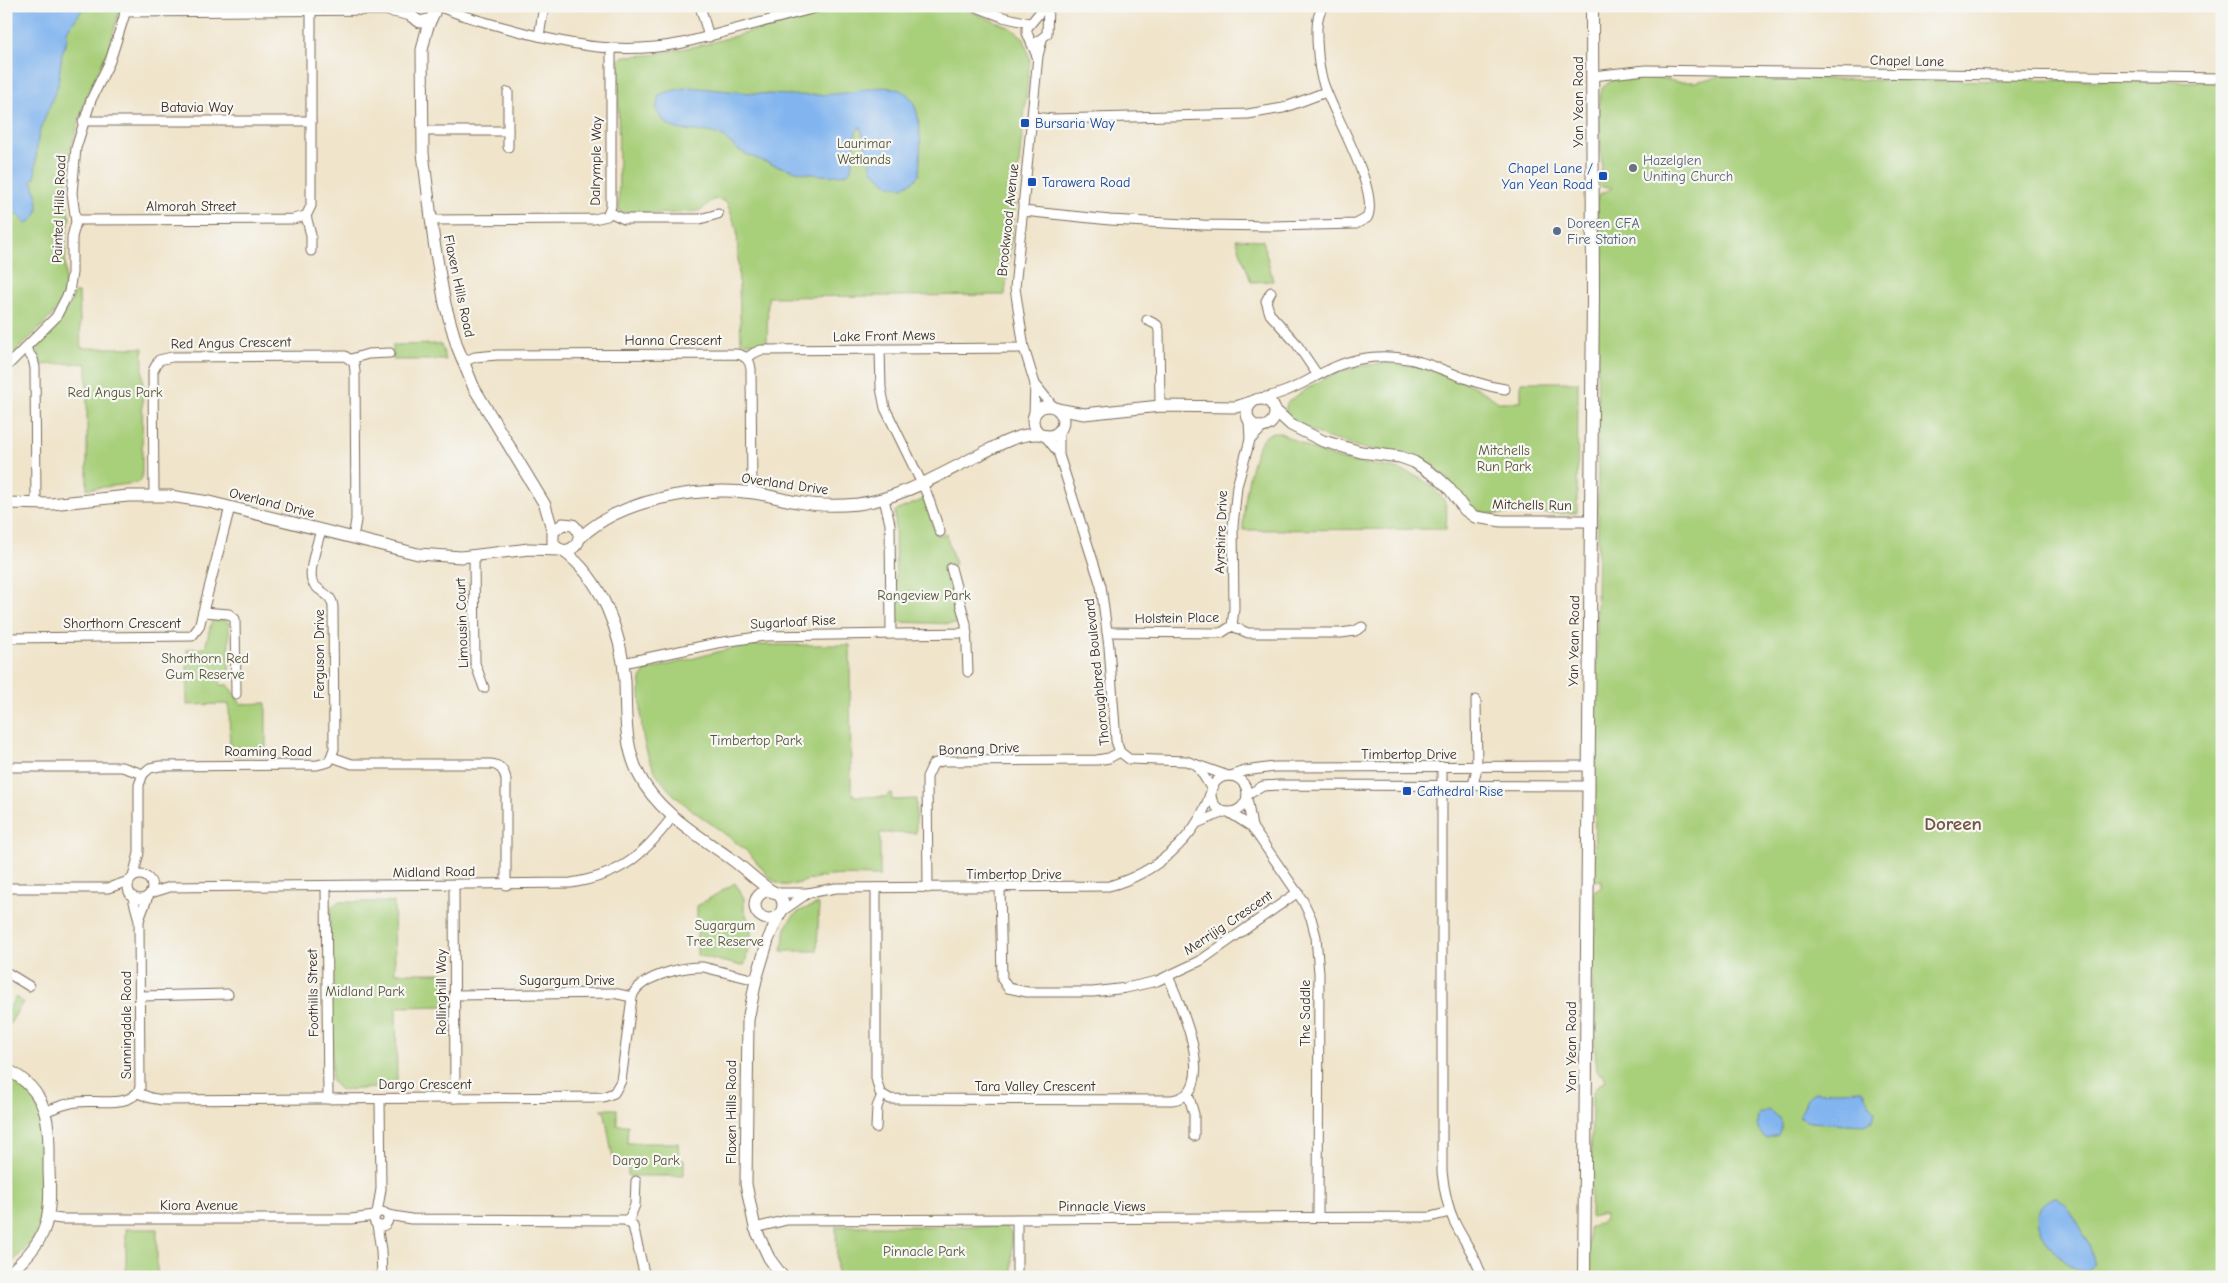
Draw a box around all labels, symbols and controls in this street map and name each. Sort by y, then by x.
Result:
street label: Chapel Lane [1870,52,1944,70]
street label: Yan Yean Road [1570,56,1587,148]
street label: Batavia Way [161,99,234,116]
street label: Dalrymple Way [587,115,605,206]
place label: Bursaria Way [1035,115,1115,132]
marker: Bursaria Way [1019,117,1031,129]
park label: Laurimar Wetlands [837,135,892,168]
place label: Hazelglen Uniting Church [1643,152,1733,185]
street label: Painted Hills Road [49,155,69,263]
place label: Chapel Lane / Yan Yean Road [1502,160,1593,193]
marker: Hazelglen Uniting Church [1627,162,1639,174]
street label: Brookwood Avenue [994,163,1022,277]
marker: Chapel Lane / Yan Yean Road [1597,170,1609,182]
place label: Tarawera Road [1042,174,1130,191]
marker: Tarawera Road [1026,176,1038,188]
street label: Almorah Street [146,198,237,215]
place label: Doreen CFA Fire Station [1567,215,1640,248]
marker: Doreen CFA Fire Station [1551,225,1563,237]
street label: Flaxen Hills Road [440,233,478,339]
street label: Lake Front Mews [833,327,935,345]
street label: Hanna Crescent [625,332,722,349]
street label: Red Angus Crescent [171,333,292,353]
park label: Red Angus Park [67,384,163,401]
park label: Mitchells Run Park [1477,442,1532,475]
street label: Overland Drive [741,470,829,498]
street label: Overland Drive [228,484,316,522]
street label: Ayrshire Drive [1211,490,1231,574]
street label: Mitchells Run [1492,496,1572,514]
street label: Limousin Court [452,577,472,669]
park label: Rangeview Park [877,587,971,604]
street label: Yan Yean Road [1565,595,1583,687]
street label: Thoroughbred Boulevard [1081,598,1113,746]
street label: Ferguson Drive [311,609,328,699]
street label: Holstein Place [1135,609,1219,627]
street label: Sugarloaf Rise [750,611,836,633]
street label: Shorthorn Crescent [63,615,182,632]
park label: Shorthorn Red Gum Reserve [161,650,249,683]
park label: Timbertop Park [710,732,802,749]
street label: Bonang Drive [938,739,1020,759]
street label: Roaming Road [224,743,312,760]
street label: Timbertop Drive [1361,746,1457,763]
place label: Cathedral Rise [1417,783,1503,800]
marker: Cathedral Rise [1401,785,1413,797]
district label: Doreen [1924,813,1982,835]
street label: Midland Road [393,863,475,881]
street label: Timbertop Drive [966,866,1062,883]
street label: Merrijig Crescent [1180,886,1277,959]
park label: Sugargum Tree Reserve [686,917,764,950]
street label: Foothills Street [304,948,322,1037]
street label: Rollinghill Way [433,948,450,1035]
street label: Sunningdale Road [118,971,135,1079]
street label: Sugargum Drive [519,972,615,989]
street label: The Saddle [1297,980,1314,1046]
park label: Midland Park [325,983,405,1000]
street label: Yan Yean Road [1563,1001,1580,1093]
street label: Flaxen Hills Road [723,1060,740,1164]
street label: Dargo Crescent [379,1076,472,1093]
street label: Tara Valley Crescent [975,1078,1096,1095]
park label: Dargo Park [612,1152,680,1169]
street label: Kiora Avenue [160,1197,238,1214]
street label: Pinnacle Views [1058,1198,1146,1215]
park label: Pinnacle Park [883,1243,965,1260]

